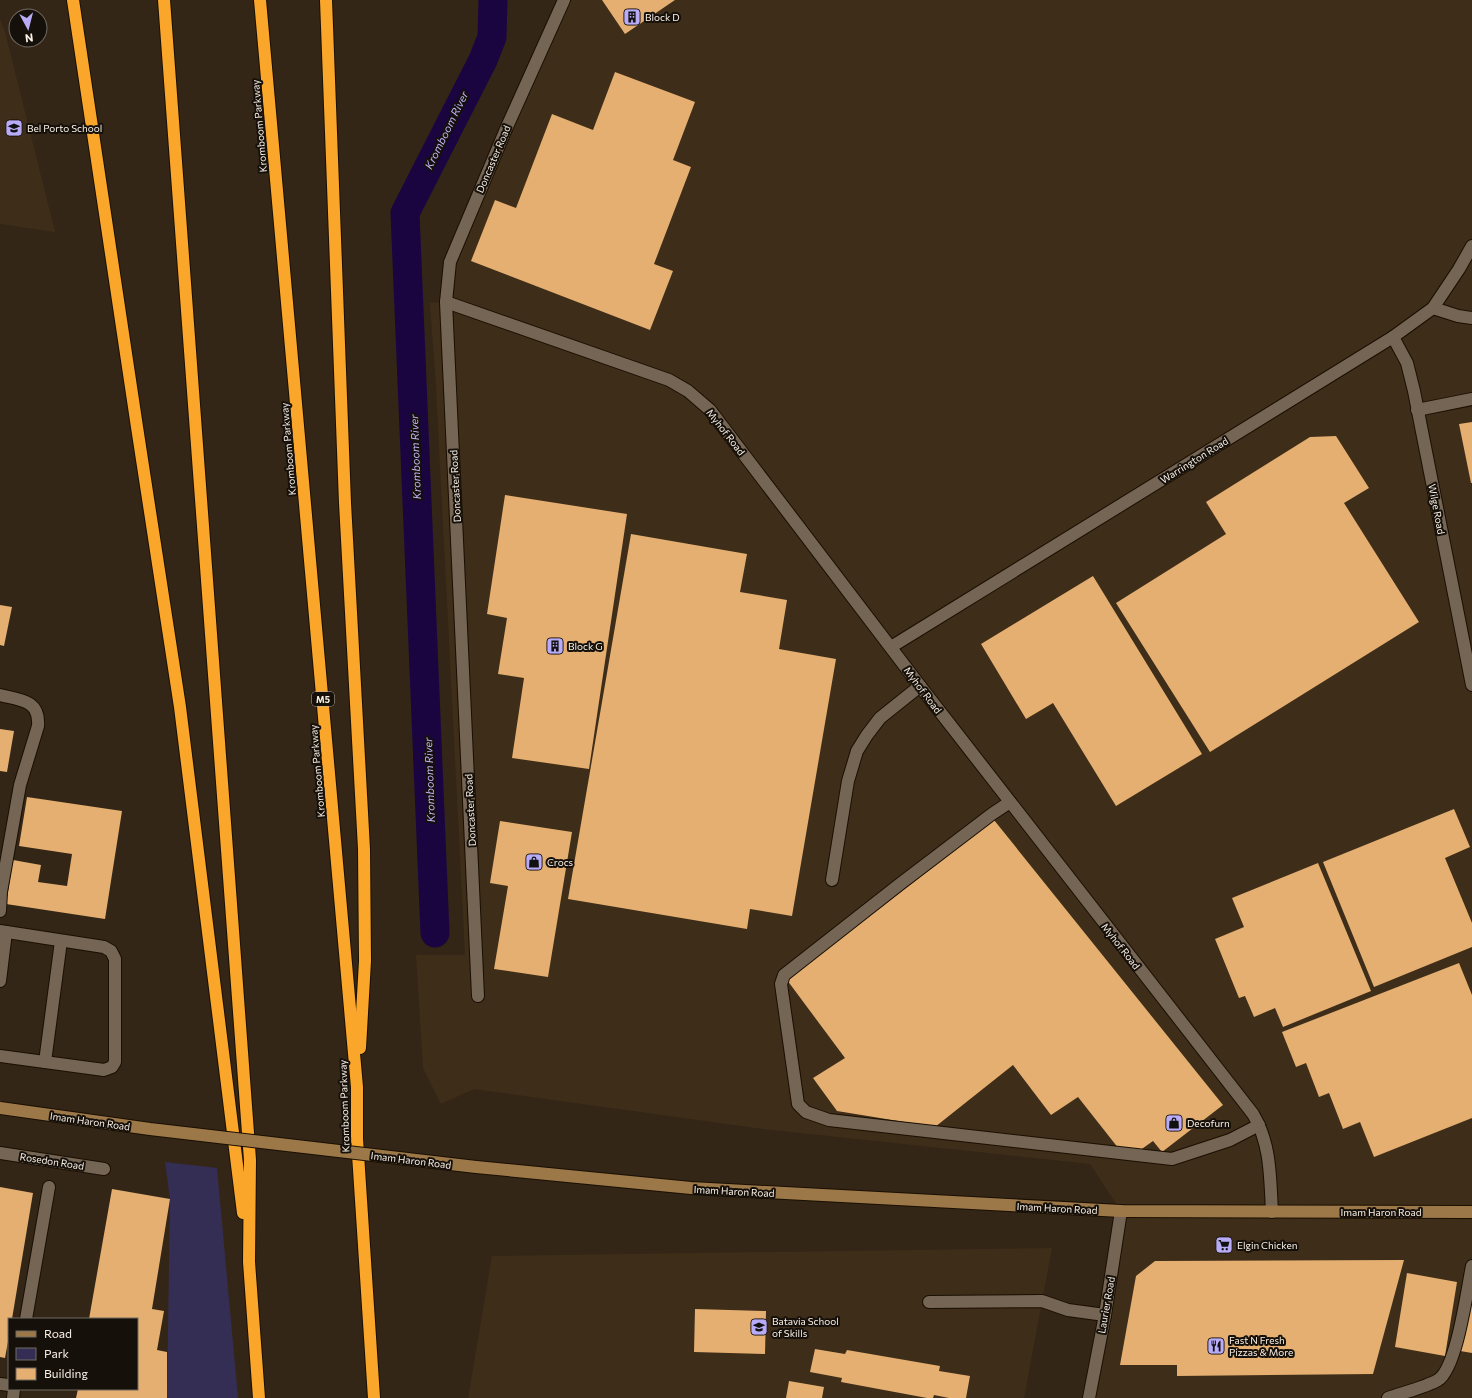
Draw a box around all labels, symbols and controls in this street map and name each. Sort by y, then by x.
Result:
building icon: Block D [622,7,642,27]
north arrow [8,8,48,48]
place label: Block D [645,11,680,23]
text: N [24,31,34,45]
street label: Kromboom Parkway [249,79,269,173]
water label: Kromboom River [422,88,471,171]
school or university icon: Bel Porto School [4,118,24,138]
place label: Bel Porto School [27,122,102,134]
street label: Doncaster Road [473,123,513,195]
street label: Kromboom Parkway [278,402,298,496]
street label: Myhof Road [704,407,748,458]
water label: Kromboom River [407,414,423,500]
street label: Warrington Road [1158,434,1230,486]
street label: Doncaster Road [447,449,463,522]
street label: Wilge Road [1426,483,1448,535]
building icon: Block G [545,636,565,656]
place label: Block G [568,640,603,652]
street label: Myhof Road [902,664,945,716]
road number: M5 [312,692,334,706]
street label: Kromboom Parkway [307,724,327,818]
water label: Kromboom River [421,737,437,823]
street label: Doncaster Road [462,773,478,846]
shop icon: Crocs [524,852,544,872]
place label: Crocs [547,856,574,868]
street label: Myhof Road [1099,921,1143,972]
street label: Kromboom Parkway [336,1059,352,1153]
street label: Imam Haron Road [49,1109,131,1133]
shop icon: Decofurn [1164,1113,1184,1133]
place label: Decofurn [1187,1117,1230,1129]
street label: Imam Haron Road [370,1149,452,1171]
street label: Rosedon Road [19,1150,85,1172]
street label: Imam Haron Road [693,1183,775,1199]
street label: Imam Haron Road [1016,1200,1098,1216]
street label: Imam Haron Road [1341,1206,1422,1218]
supermarket icon: Elgin Chicken [1214,1235,1234,1255]
place label: Elgin Chicken [1237,1239,1297,1251]
street label: Laurier Road [1095,1275,1117,1334]
place label: Batavia School of Skills [772,1315,839,1339]
school or university icon: Batavia School of Skills [749,1317,769,1337]
legend [8,1318,138,1390]
text: Road [44,1326,72,1340]
place label: Fast N Fresh Pizzas & More [1229,1334,1293,1358]
restaurant icon: Fast N Fresh Pizzas & More [1206,1336,1226,1356]
text: Park [44,1346,70,1360]
text: Building [44,1366,88,1380]

